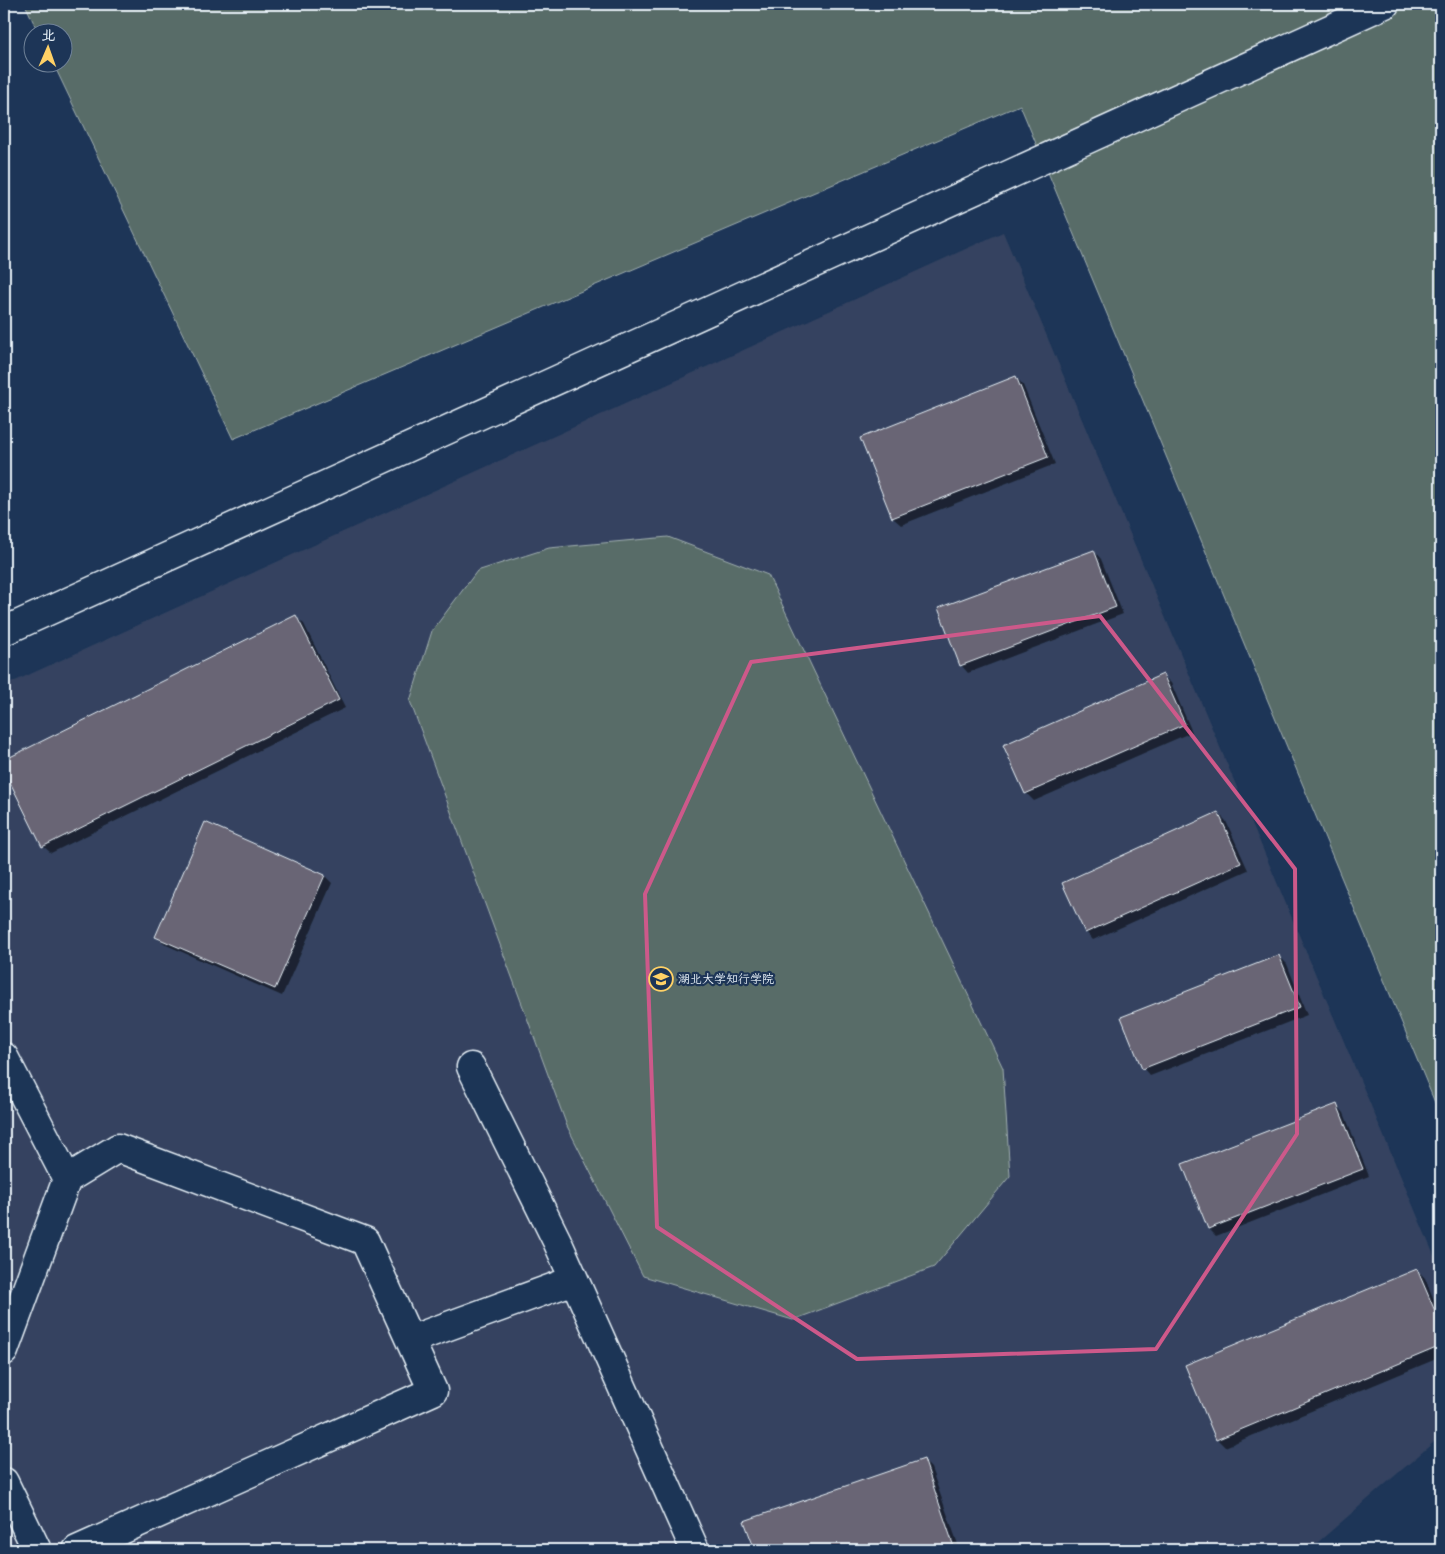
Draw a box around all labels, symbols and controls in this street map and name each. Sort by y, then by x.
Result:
north arrow [22,22,72,72]
text: 北 [41,25,56,47]
school or university icon: 湖北大学知行学院 [648,966,674,992]
place label: 湖北大学知行学院 [678,970,774,989]

